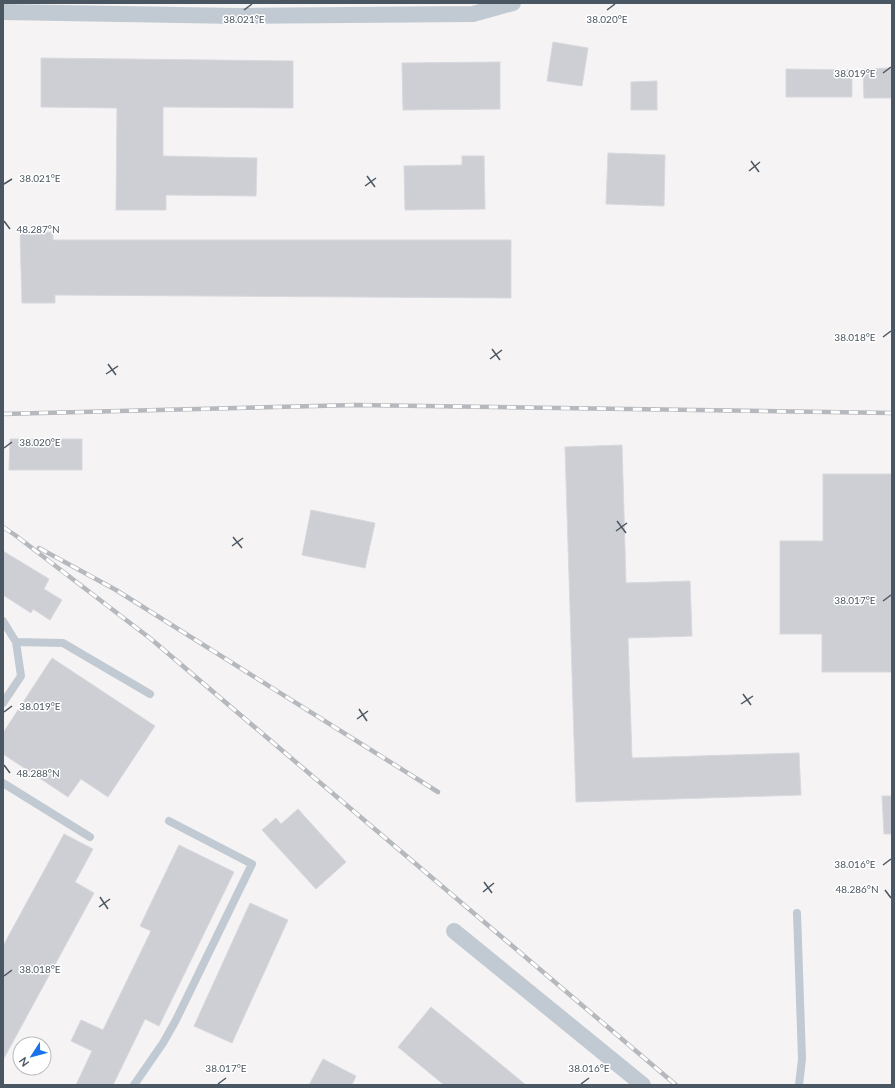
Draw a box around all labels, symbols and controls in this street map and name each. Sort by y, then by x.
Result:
text: 38.021°E [223,13,265,25]
text: 38.020°E [586,13,628,25]
text: 38.019°E [834,67,876,79]
text: 38.021°E [19,172,61,184]
text: 48.287°N [16,223,60,235]
text: 38.018°E [834,331,876,343]
text: 38.020°E [19,436,61,448]
text: 38.017°E [834,594,876,606]
text: 38.019°E [19,700,61,712]
text: 48.288°N [16,767,60,779]
text: 38.016°E [834,858,876,870]
text: 48.286°N [835,883,879,895]
text: 38.018°E [19,963,61,975]
north arrow [12,1036,52,1076]
text: N [16,1055,31,1069]
text: 38.017°E [205,1062,247,1074]
text: 38.016°E [568,1062,610,1074]

